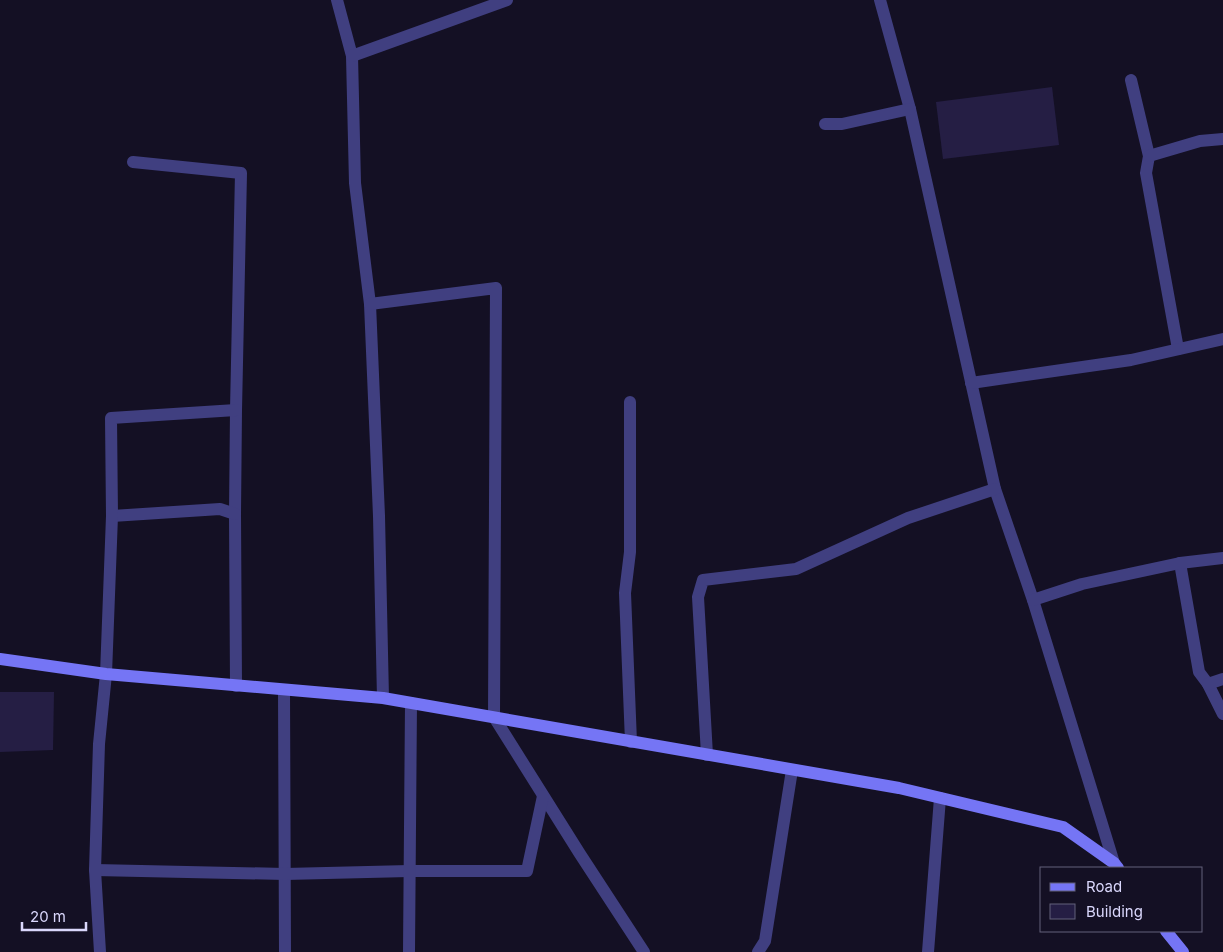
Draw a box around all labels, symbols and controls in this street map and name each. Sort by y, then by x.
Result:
legend [1040,867,1203,932]
text: Road [1086,877,1122,896]
scale bar [22,900,86,932]
text: Building [1086,902,1143,921]
text: 20 m [30,907,66,926]

